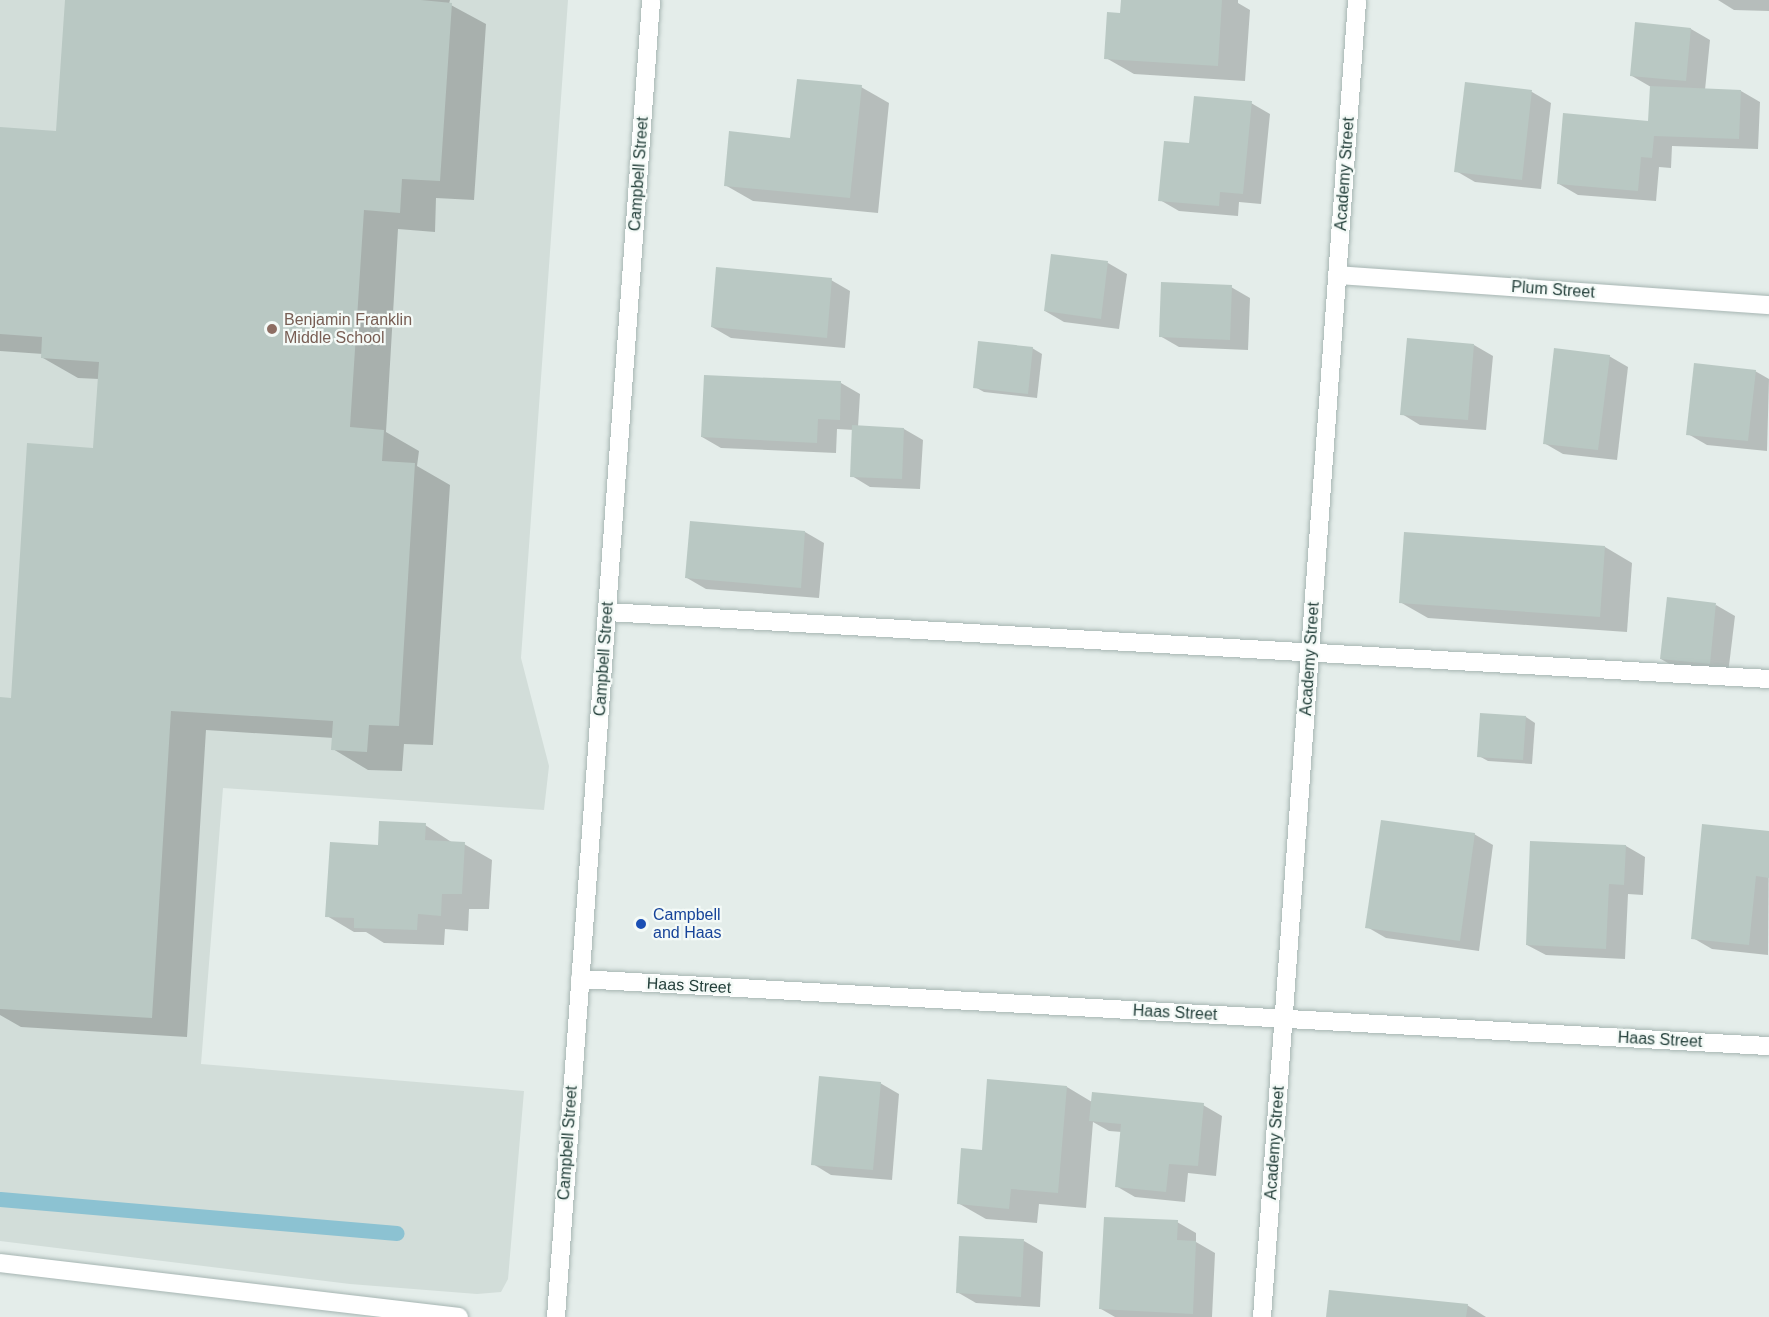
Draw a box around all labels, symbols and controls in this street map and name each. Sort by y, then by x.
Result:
street label: Campbell Street [625,116,653,232]
street label: Academy Street [1331,117,1359,231]
street label: Plum Street [1511,278,1595,302]
place label: Benjamin Franklin Middle School [284,310,412,348]
marker: Benjamin Franklin Middle School [265,322,279,336]
street label: Campbell Street [590,601,618,717]
street label: Academy Street [1296,602,1324,716]
place label: Campbell and Haas [653,905,721,943]
marker: Campbell and Haas [634,917,648,931]
street label: Haas Street [646,974,732,998]
street label: Haas Street [1132,1001,1218,1025]
street label: Haas Street [1617,1028,1703,1052]
street label: Campbell Street [554,1085,582,1201]
street label: Academy Street [1261,1086,1289,1200]

